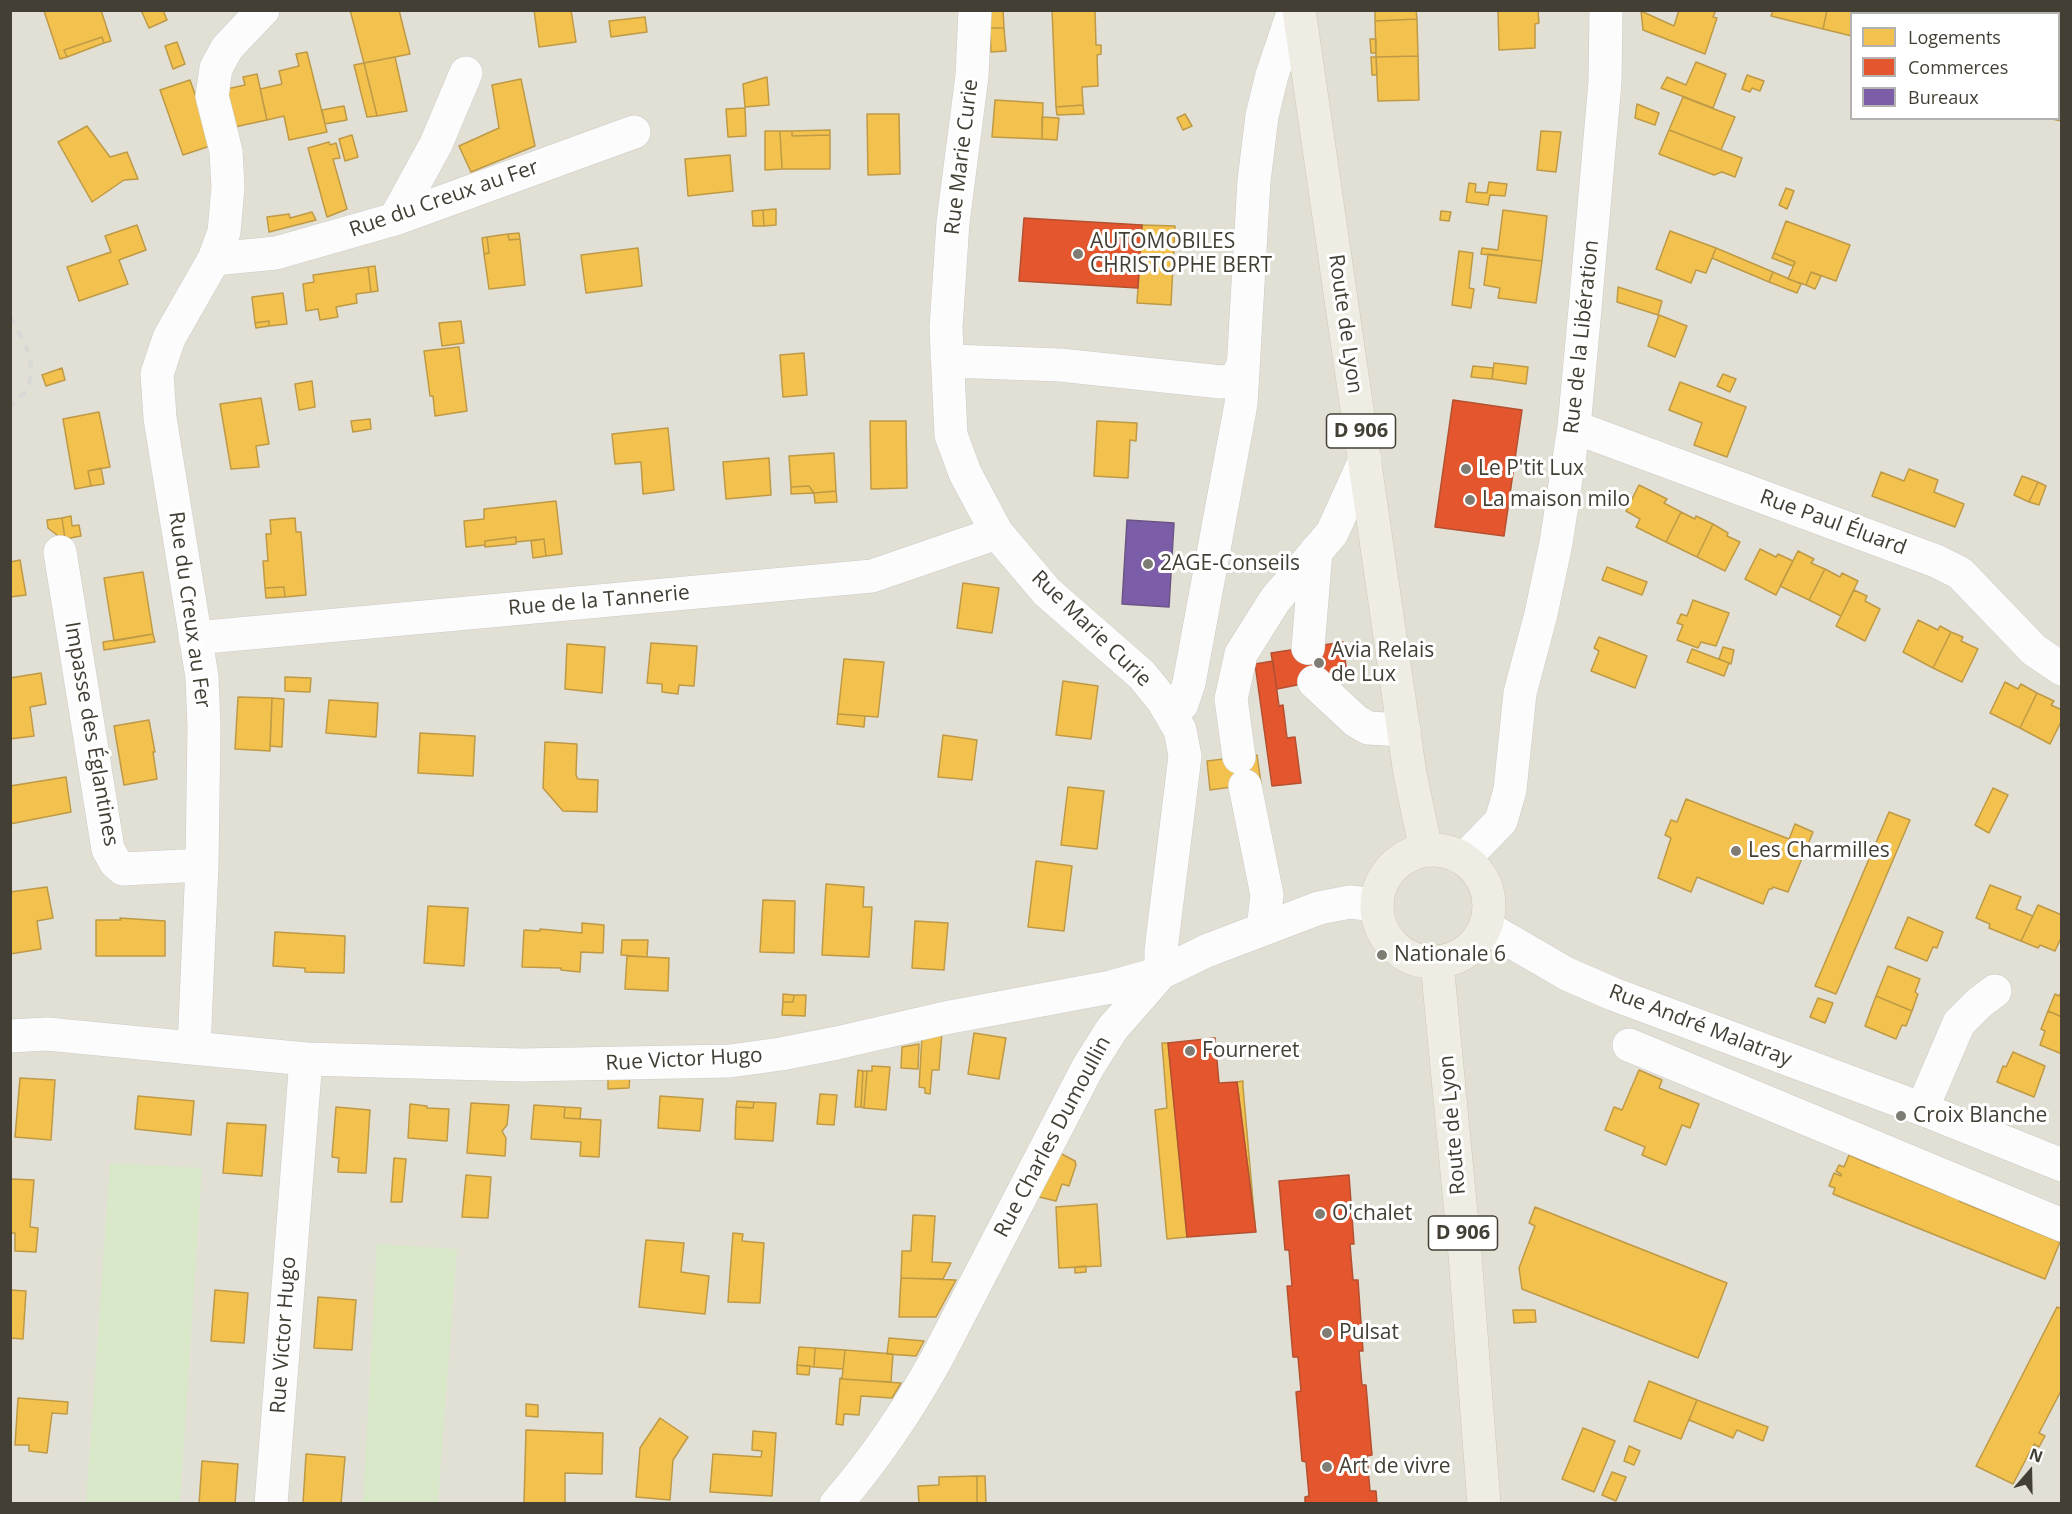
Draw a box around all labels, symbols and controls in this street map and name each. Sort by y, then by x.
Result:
legend [1850,12,2060,120]
text: Logements [1908,25,2001,49]
text: Commerces [1908,55,2008,79]
street label: Rue Marie Curie [940,78,984,236]
text: Bureaux [1908,85,1979,109]
street label: Rue du Creux au Fer [346,155,542,243]
place label: AUTOMOBILES CHRISTOPHE BERT [1090,229,1272,279]
street label: Rue de la Libération [1559,239,1605,435]
marker: AUTOMOBILES CHRISTOPHE BERT [1071,247,1085,261]
street label: Route de Lyon [1323,253,1367,395]
road number: D 906 [1326,414,1396,448]
place label: Le P'tit Lux [1478,456,1584,482]
marker: Le P'tit Lux [1459,462,1473,476]
street label: Rue Paul Éluard [1756,485,1910,561]
place label: La maison milo [1482,487,1630,513]
marker: La maison milo [1463,493,1477,507]
street label: Rue du Creux au Fer [163,510,215,710]
place label: 2AGE-Conseils [1160,551,1300,577]
marker: 2AGE-Conseils [1141,557,1155,571]
street label: Rue Marie Curie [1026,566,1156,692]
street label: Rue de la Tannerie [507,581,691,621]
street label: Impasse des Églantines [59,620,123,848]
place label: Avia Relais de Lux [1331,638,1434,688]
marker: Avia Relais de Lux [1312,656,1326,670]
place label: Les Charmilles [1748,838,1890,864]
marker: Les Charmilles [1729,844,1743,858]
place label: Nationale 6 [1394,942,1506,968]
marker: Nationale 6 [1375,948,1389,962]
street label: Rue André Malatray [1605,980,1795,1072]
street label: Rue Charles Dumoullin [989,1032,1117,1242]
place label: Fourneret [1202,1038,1299,1064]
street label: Rue Victor Hugo [605,1043,763,1077]
marker: Fourneret [1183,1044,1197,1058]
street label: Route de Lyon [1434,1054,1472,1196]
place label: Croix Blanche [1913,1103,2047,1129]
marker: Croix Blanche [1894,1109,1908,1123]
place label: O'chalet [1332,1201,1412,1227]
marker: O'chalet [1313,1207,1327,1221]
road number: D 906 [1428,1216,1498,1250]
street label: Rue Victor Hugo [266,1256,302,1414]
place label: Pulsat [1339,1320,1399,1346]
marker: Pulsat [1320,1326,1334,1340]
north arrow [2000,1442,2060,1502]
text: N [2026,1443,2046,1468]
place label: Art de vivre [1339,1454,1451,1480]
marker: Art de vivre [1320,1460,1334,1474]

